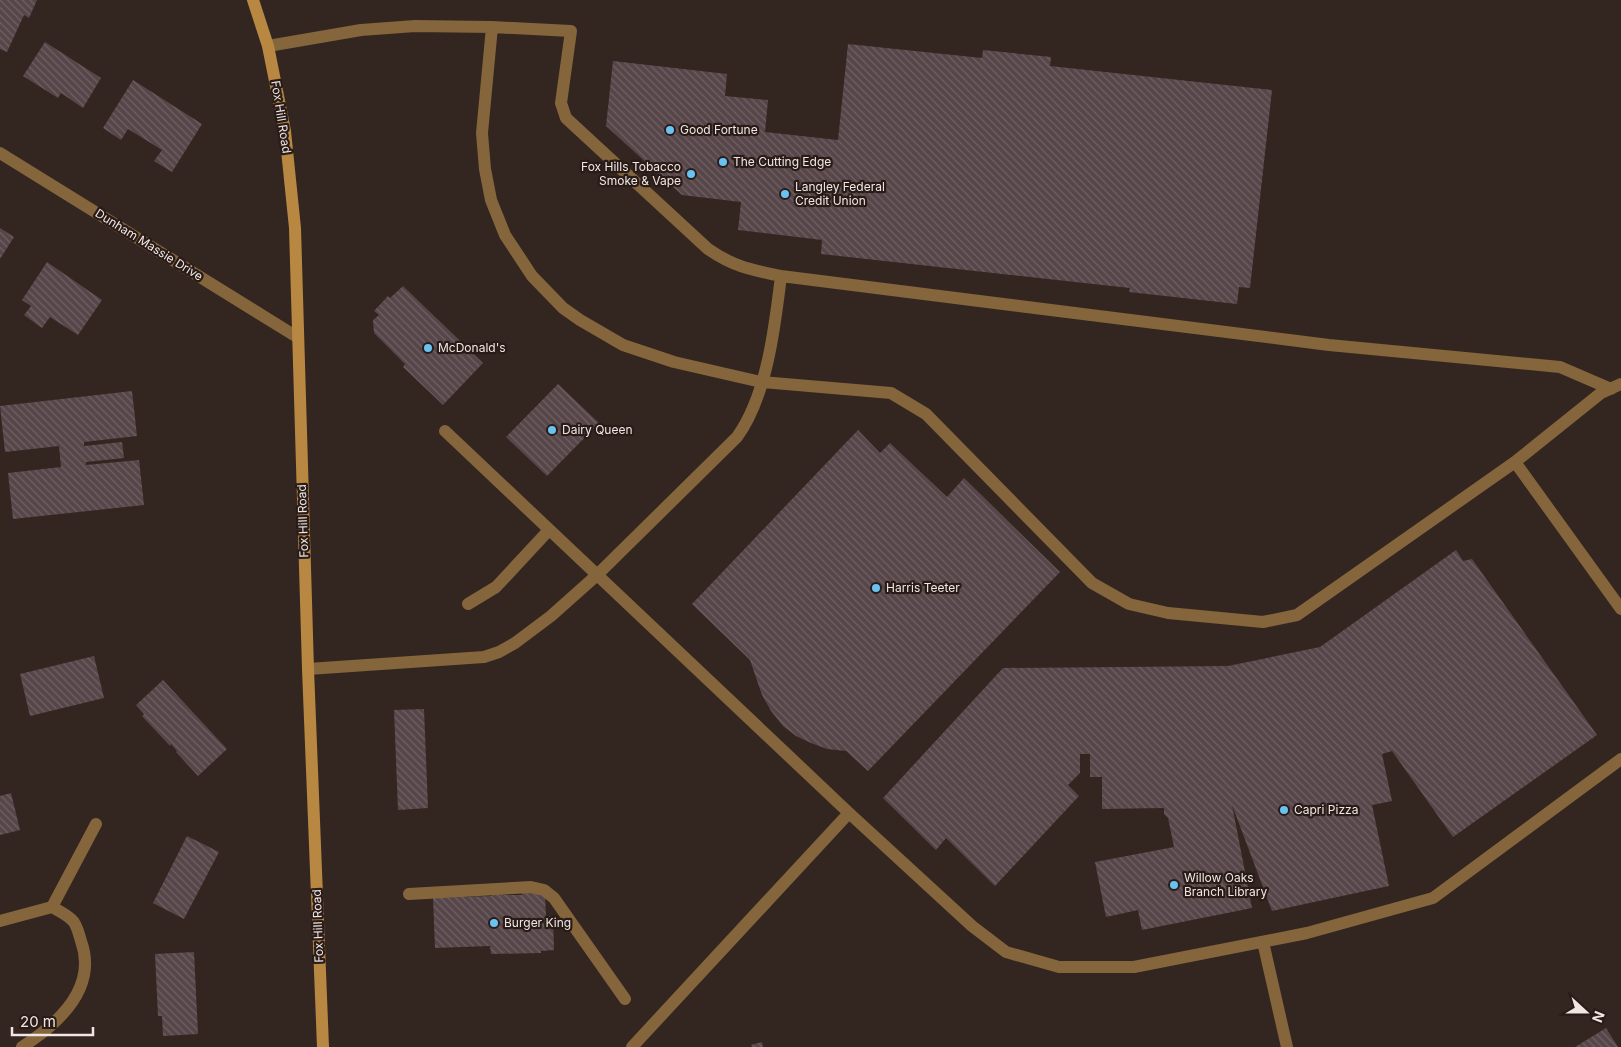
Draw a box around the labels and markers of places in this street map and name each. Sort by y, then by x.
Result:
place label: Good Fortune [680,122,758,137]
marker: Good Fortune [664,124,676,136]
place label: The Cutting Edge [733,154,831,169]
marker: The Cutting Edge [717,156,729,168]
place label: Fox Hills Tobacco Smoke & Vape [581,159,681,188]
marker: Fox Hills Tobacco Smoke & Vape [685,168,697,180]
place label: Langley Federal Credit Union [795,179,885,208]
marker: Langley Federal Credit Union [779,188,791,200]
place label: McDonald's [438,340,506,355]
marker: McDonald's [422,342,434,354]
place label: Dairy Queen [562,422,632,437]
marker: Dairy Queen [546,424,558,436]
place label: Harris Teeter [886,580,960,595]
marker: Harris Teeter [870,582,882,594]
place label: Capri Pizza [1294,802,1358,817]
marker: Capri Pizza [1278,804,1290,816]
place label: Willow Oaks Branch Library [1184,870,1268,899]
marker: Willow Oaks Branch Library [1168,879,1180,891]
place label: Burger King [504,915,571,930]
marker: Burger King [488,917,500,929]

